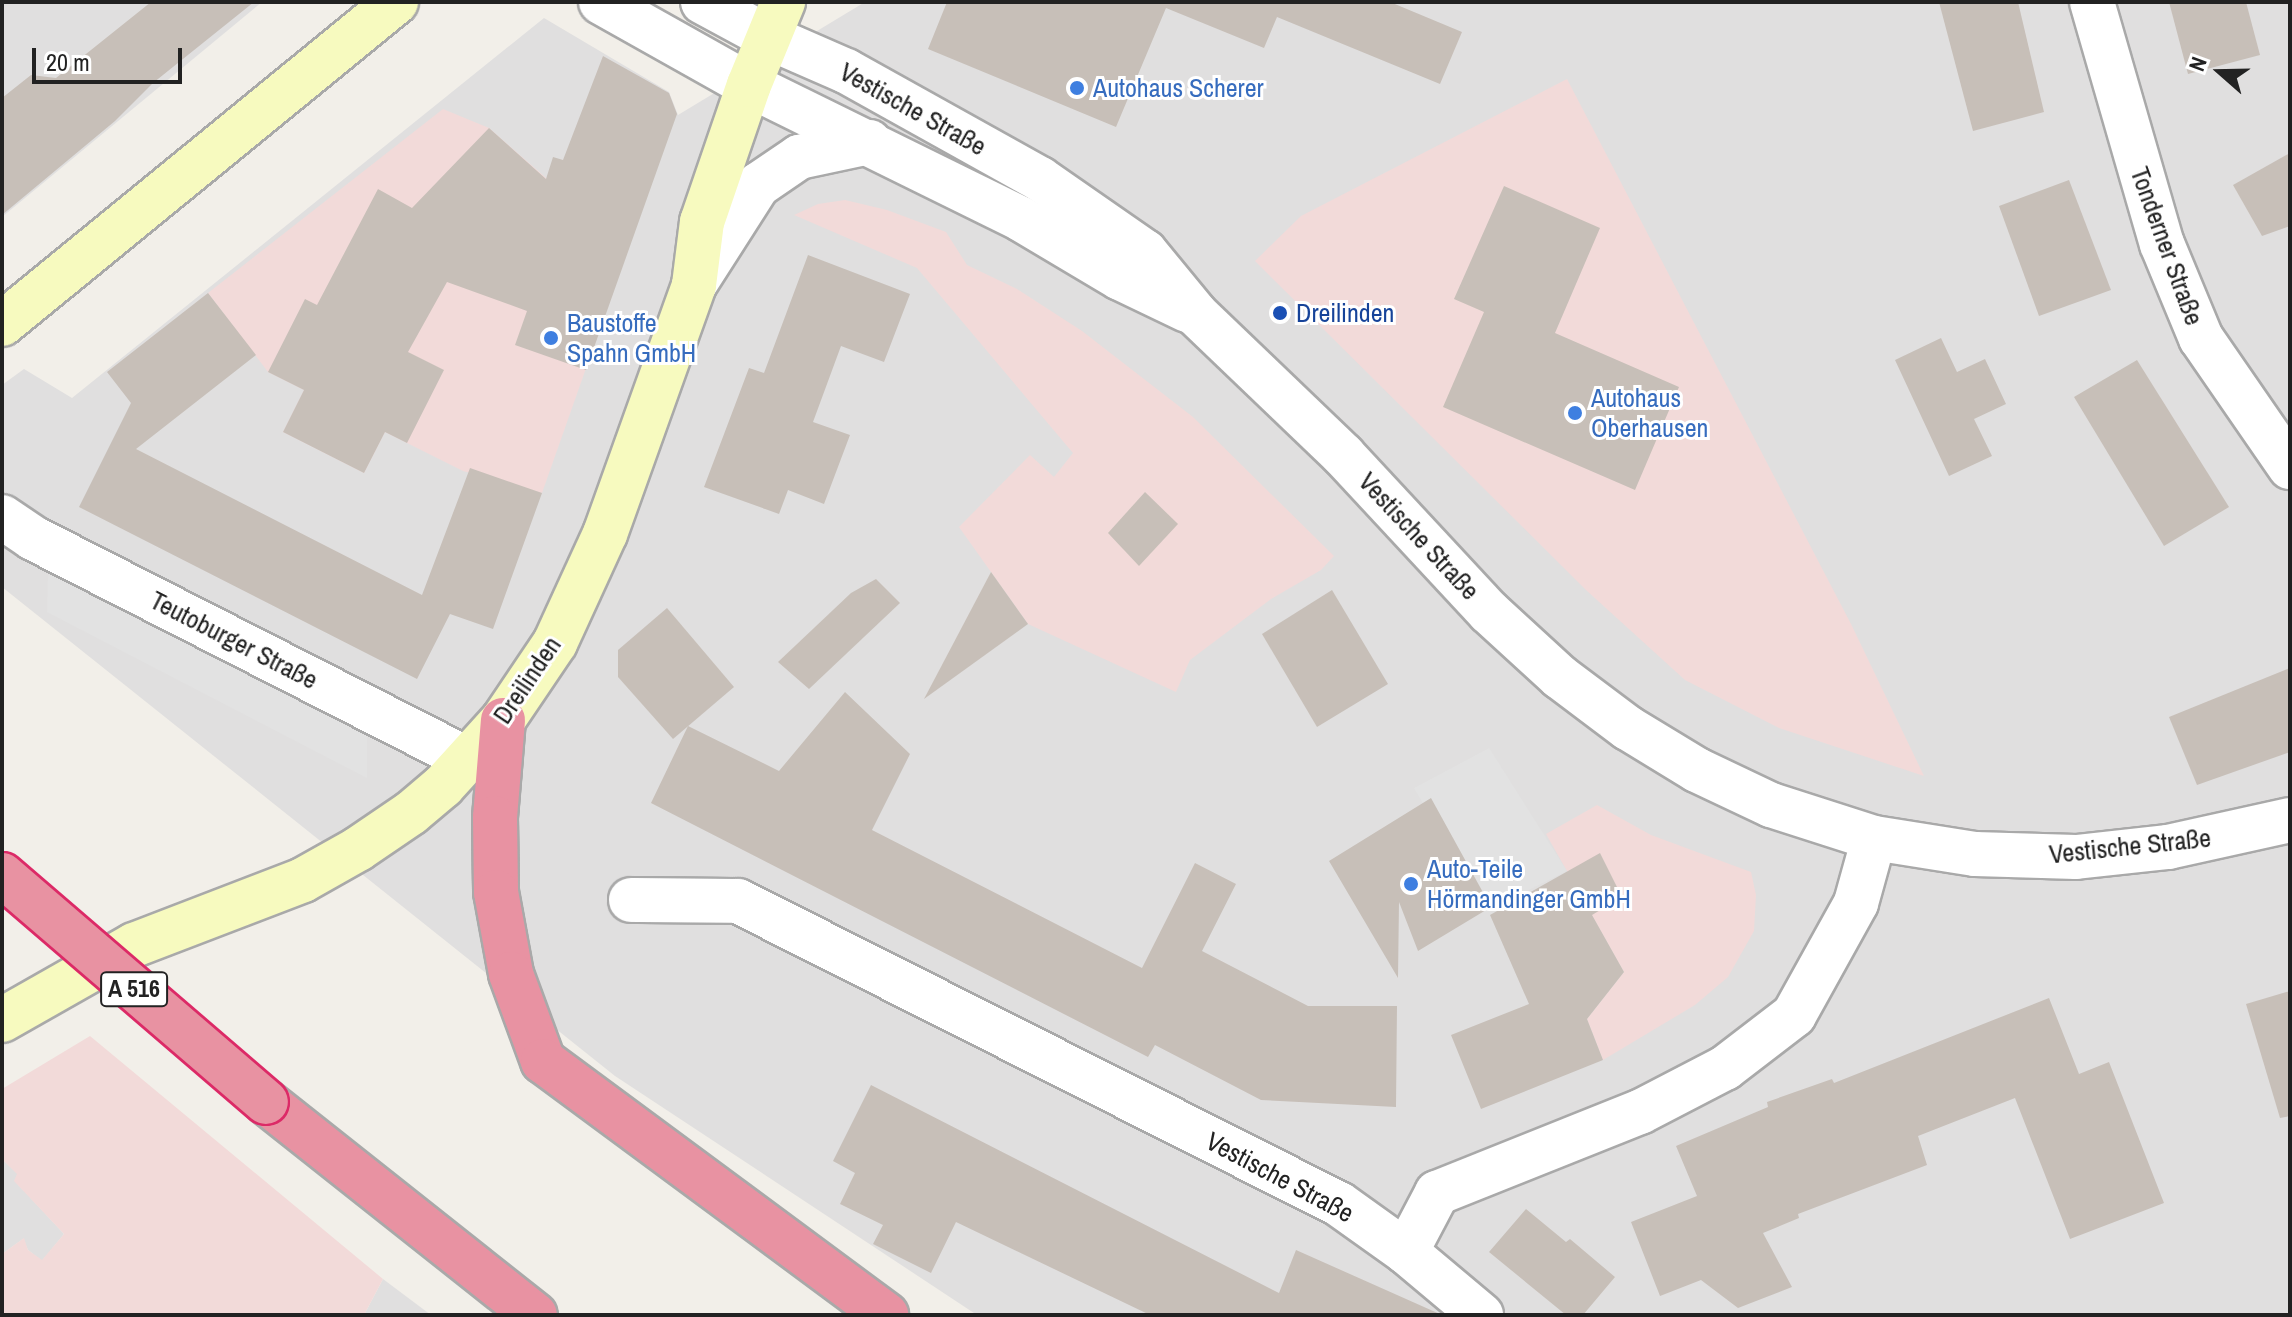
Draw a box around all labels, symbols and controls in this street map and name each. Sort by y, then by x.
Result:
scale bar [36,32,186,82]
north arrow [2180,32,2260,112]
text: 20 m [46,46,90,78]
text: N [2181,53,2214,75]
street label: Vestische Straße [834,56,992,162]
place label: Autohaus Scherer [1093,72,1264,104]
marker: Autohaus Scherer [1068,79,1086,97]
street label: Tonderner Straße [2124,163,2210,329]
place label: Dreilinden [1296,297,1394,329]
marker: Dreilinden [1271,304,1289,322]
place label: Baustoffe Spahn GmbH [567,307,696,368]
marker: Baustoffe Spahn GmbH [542,329,560,347]
place label: Autohaus Oberhausen [1591,382,1708,444]
marker: Autohaus Oberhausen [1566,404,1584,422]
street label: Vestische Straße [1352,466,1486,606]
street label: Teutoburger Straße [145,584,323,696]
street label: Dreilinden [487,631,567,729]
street label: Vestische Straße [2048,822,2212,870]
place label: Auto-Teile Hörmandinger GmbH [1427,853,1631,914]
marker: Auto-Teile Hörmandinger GmbH [1402,875,1420,893]
road number: A 516 [98,969,170,1009]
street label: Vestische Straße [1201,1125,1359,1229]

